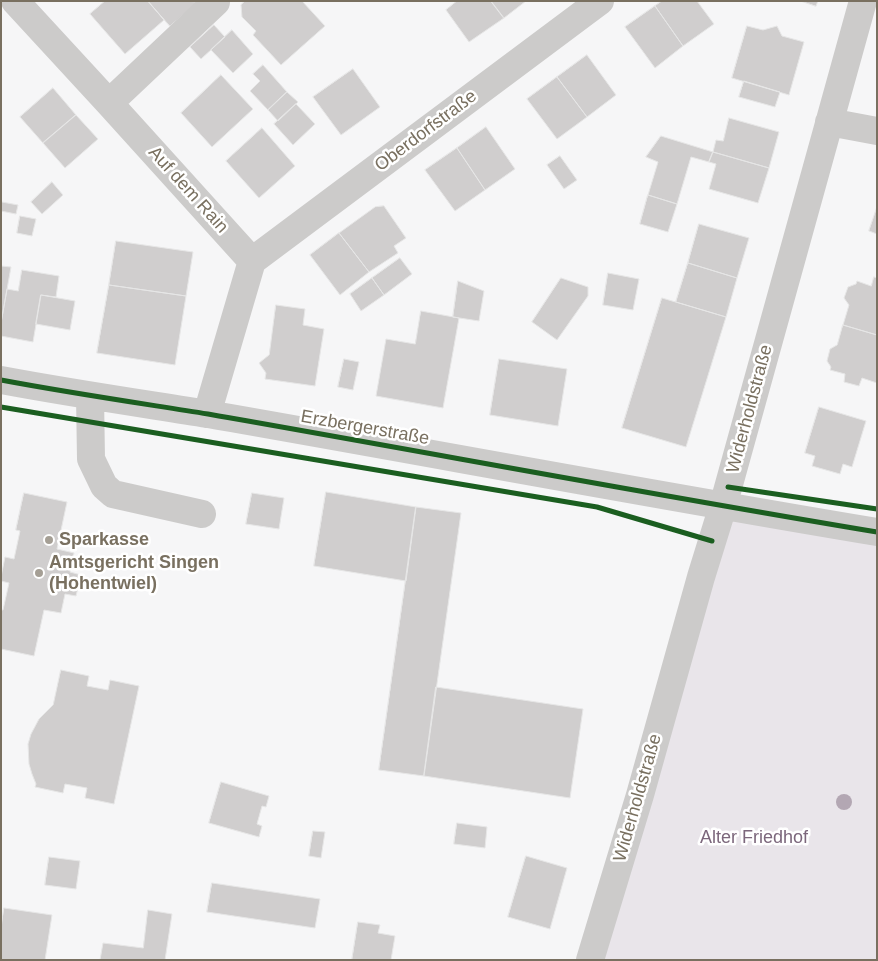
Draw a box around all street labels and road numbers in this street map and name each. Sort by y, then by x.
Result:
street label: Oberdorfstraße [371,86,481,176]
street label: Auf dem Rain [143,142,233,238]
street label: Widerholdstraße [722,342,778,476]
street label: Erzbergerstraße [299,406,431,450]
street label: Widerholdstraße [609,732,667,864]

